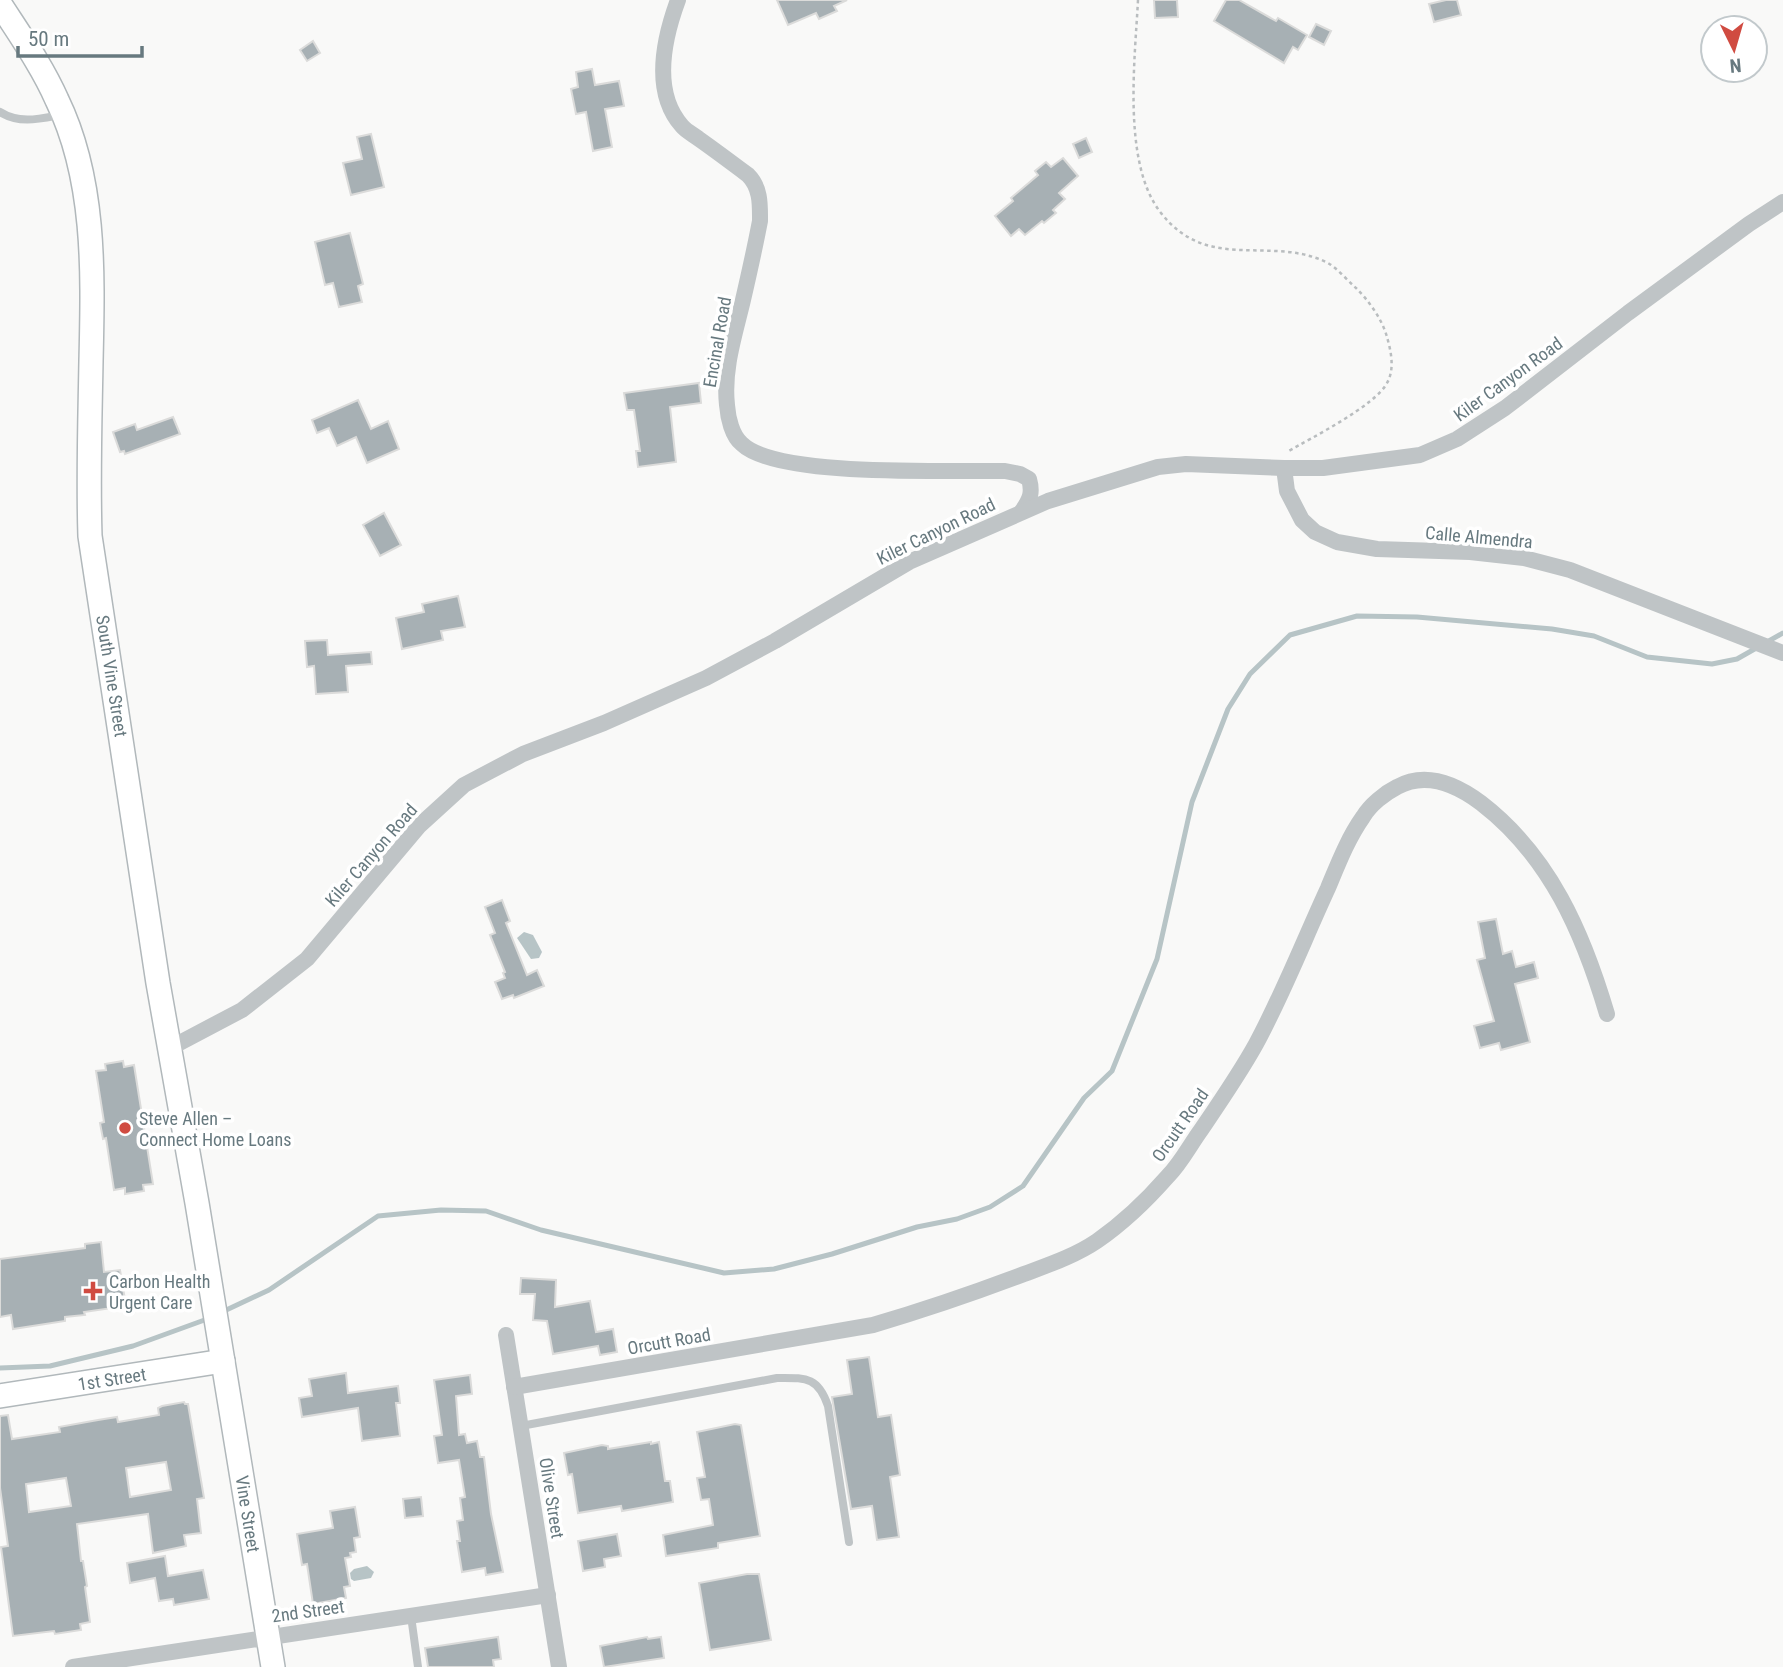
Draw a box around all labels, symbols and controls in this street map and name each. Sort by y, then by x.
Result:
scale bar [18,14,142,58]
north arrow [1699,14,1769,84]
text: 50 m [28,27,69,51]
text: N [1729,53,1742,77]
street label: Encinal Road [699,295,735,389]
street label: Kiler Canyon Road [1450,333,1566,425]
street label: Kiler Canyon Road [873,493,999,569]
street label: Calle Almendra [1425,522,1533,552]
street label: South Vine Street [92,614,132,738]
street label: Kiler Canyon Road [321,799,421,911]
street label: Orcutt Road [1147,1085,1213,1165]
place label: Steve Allen – Connect Home Loans [139,1108,291,1150]
marker: Steve Allen – Connect Home Loans [117,1120,133,1136]
place label: Carbon Health Urgent Care [109,1271,210,1313]
marker: Carbon Health Urgent Care [83,1281,103,1301]
street label: Orcutt Road [626,1323,712,1359]
street label: 1st Street [76,1363,148,1395]
street label: Olive Street [535,1456,569,1540]
street label: Vine Street [232,1474,264,1554]
street label: 2nd Street [270,1596,346,1626]

